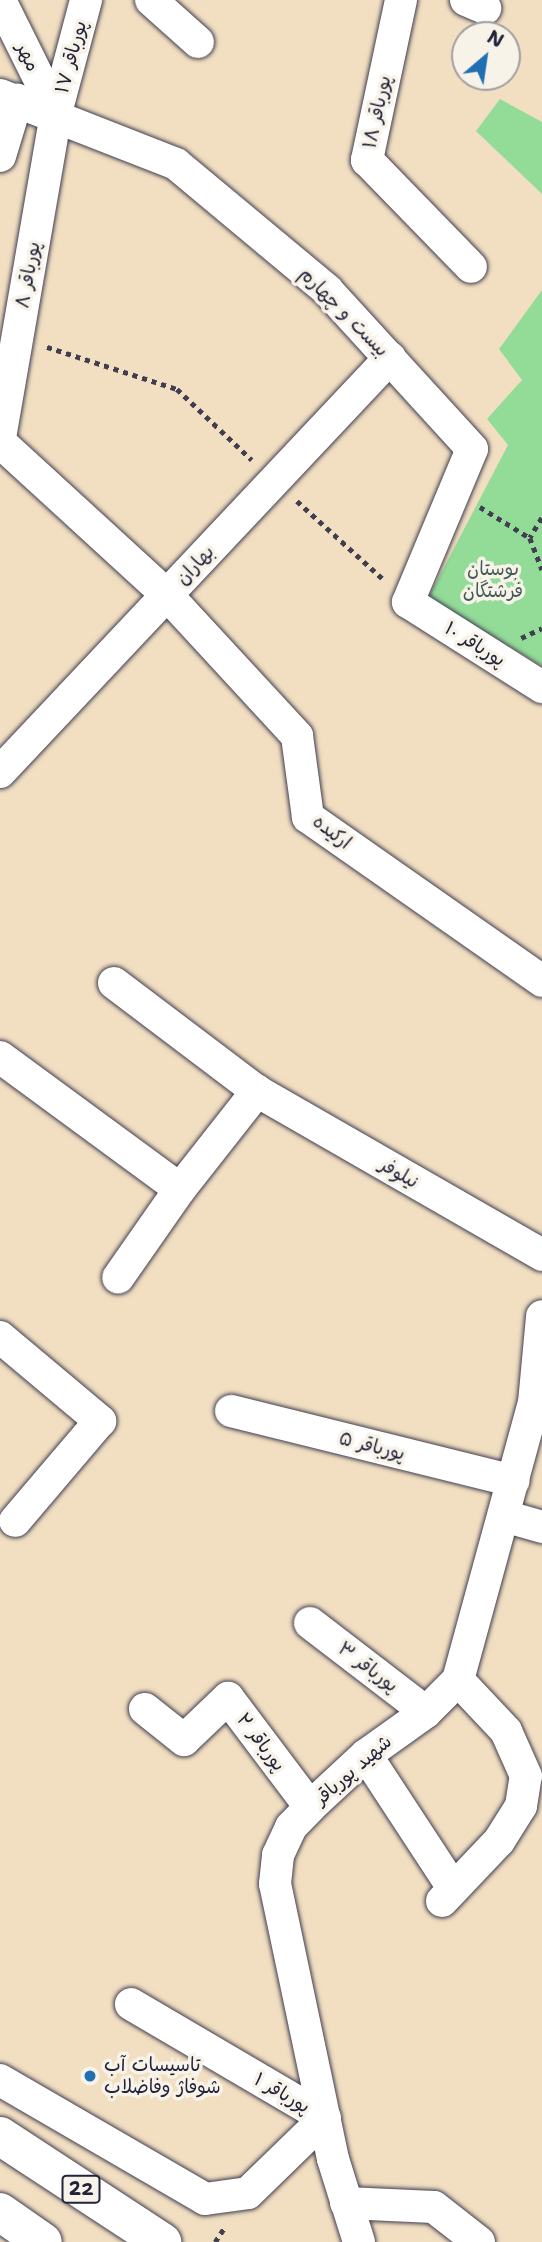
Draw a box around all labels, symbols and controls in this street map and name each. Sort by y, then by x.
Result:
street label: پورباقر ۱۷ [50,18,92,96]
north arrow [451,21,521,91]
text: N [483,24,508,54]
street label: مهر [11,39,45,75]
street label: پورباقر ۱۸ [358,73,396,151]
street label: پورباقر ۸ [11,240,45,310]
street label: بیست و چهارم [295,263,393,361]
street label: بهاران [171,540,219,590]
park label: بوستان فرشتگان [463,558,523,602]
street label: پورباقر ۱۰ [441,617,509,671]
street label: ارکیده [308,810,356,854]
street label: نیلوفر [375,1153,423,1193]
street label: پورباقر ۵ [337,1427,407,1465]
street label: پورباقر ۳ [333,1637,403,1697]
street label: پورباقر ۲ [232,1708,290,1776]
street label: شهید پورباقر [310,1730,396,1810]
place label: تاسیسات آب شوفاژ وفاضلاب [104,2054,221,2098]
marker: تاسیسات آب شوفاژ وفاضلاب [82,2068,98,2084]
street label: پورباقر ۱ [250,2068,314,2118]
road number: 22 [60,2174,102,2204]

